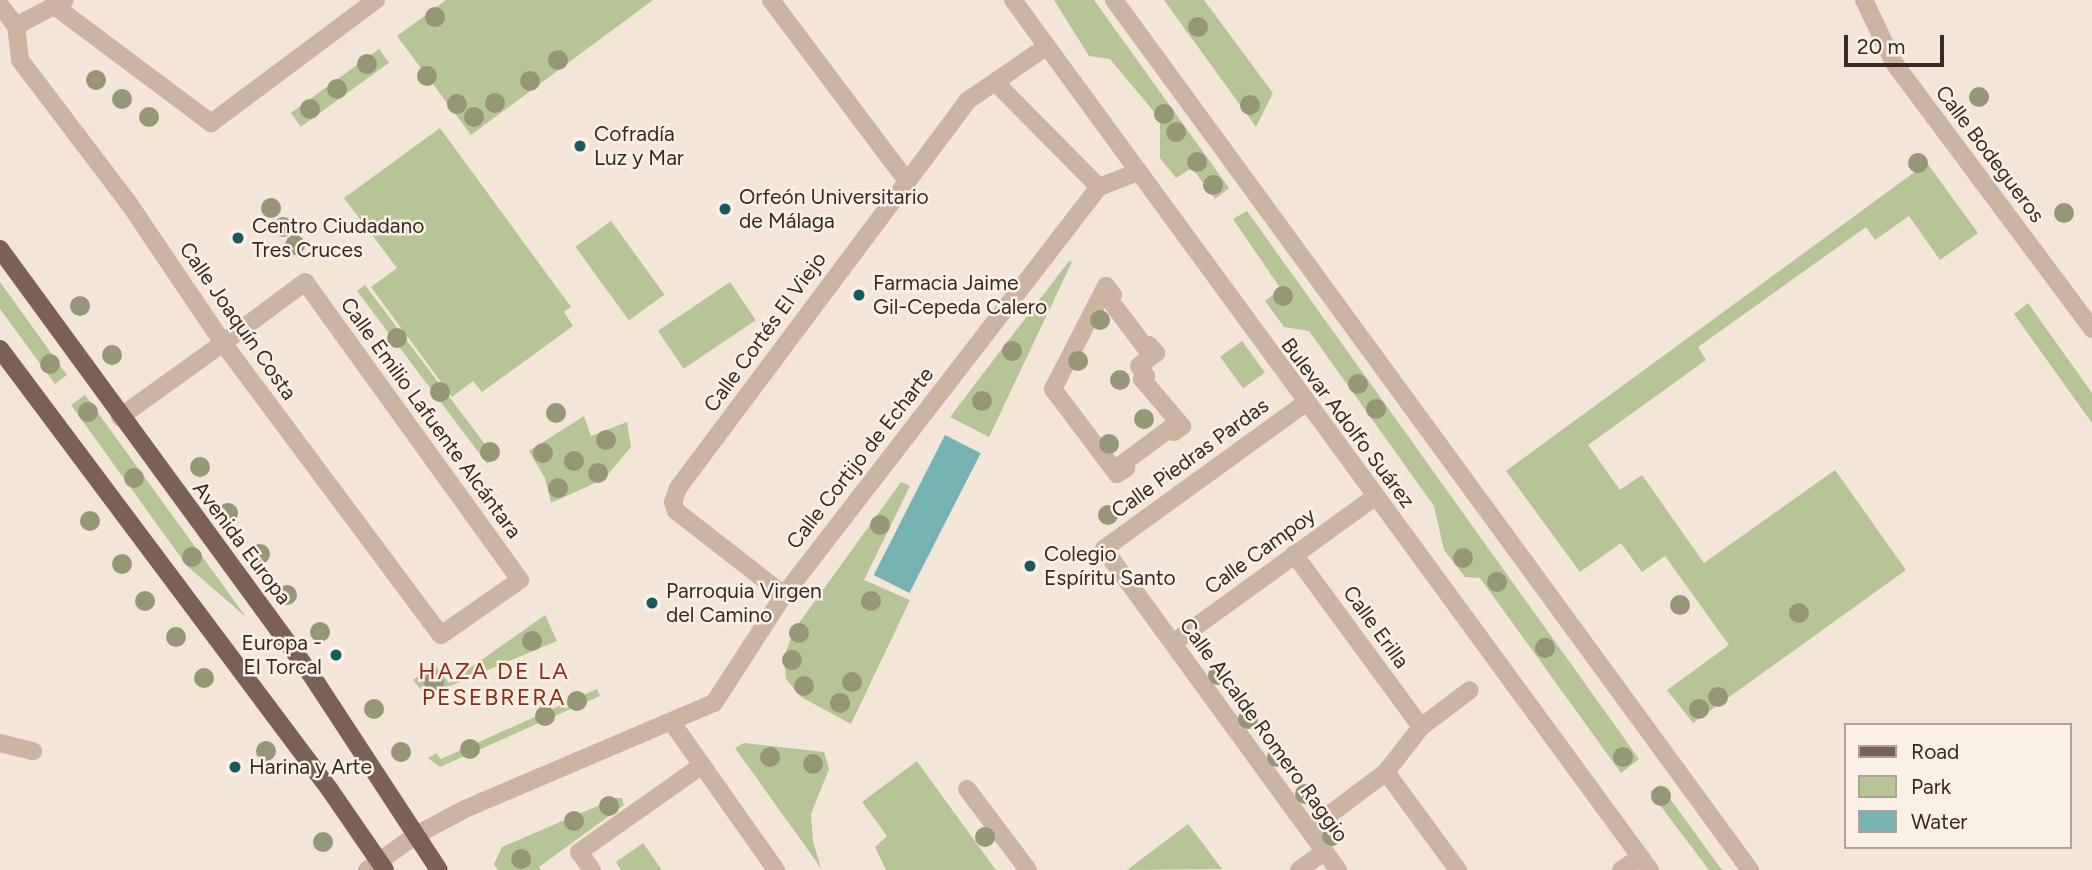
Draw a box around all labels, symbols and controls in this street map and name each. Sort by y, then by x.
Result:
scale bar [1847,21,1947,65]
text: 20 m [1857,34,1905,59]
street label: Calle Bodegueros [1930,80,2050,228]
place label: Cofradía Luz y Mar [594,121,684,171]
marker: Cofradía Luz y Mar [572,138,588,154]
place label: Orfeón Universitario de Málaga [739,184,929,234]
marker: Orfeón Universitario de Málaga [717,201,733,217]
place label: Centro Ciudadano Tres Cruces [252,213,424,263]
marker: Centro Ciudadano Tres Cruces [230,230,246,246]
street label: Calle Joaquín Costa [174,237,302,405]
street label: Calle Cortés El Viejo [699,247,831,417]
place label: Farmacia Jaime Gil-Cepeda Calero [873,270,1047,320]
marker: Farmacia Jaime Gil-Cepeda Calero [851,287,867,303]
street label: Calle Emilio Lafuente Alcántara [335,293,527,543]
street label: Bulevar Adolfo Suárez [1276,333,1420,513]
street label: Calle Cortijo de Echarte [781,362,939,554]
street label: Calle Piedras Pardas [1107,393,1273,523]
street label: Avenida Europa [188,477,296,609]
street label: Calle Campoy [1200,502,1320,600]
place label: Colegio Espíritu Santo [1044,541,1176,591]
marker: Colegio Espíritu Santo [1022,558,1038,574]
place label: Parroquia Virgen del Camino [666,578,822,628]
street label: Calle Erilla [1338,581,1414,673]
marker: Parroquia Virgen del Camino [644,595,660,611]
street label: Calle Alcalde Romero Raggio [1174,613,1354,847]
place label: Europa - El Torcal [242,630,322,680]
marker: Europa - El Torcal [328,647,344,663]
district label: HAZA DE LA PESEBRERA [420,657,568,711]
legend [1843,723,2071,849]
text: Road [1911,739,1959,764]
place label: Harina y Arte [249,754,372,780]
marker: Harina y Arte [227,759,243,775]
text: Park [1911,774,1951,799]
text: Water [1911,809,1967,834]

